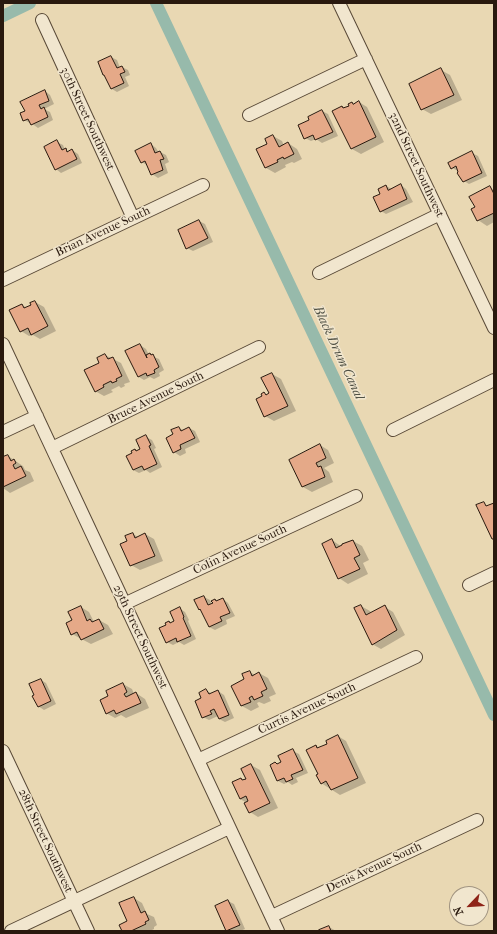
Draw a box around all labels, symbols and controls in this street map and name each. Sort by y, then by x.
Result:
street label: 30th Street Southwest [57,65,117,173]
street label: 32nd Street Southwest [385,110,447,220]
street label: Brian Avenue South [53,204,153,260]
water label: Black Drum Canal [309,304,367,402]
street label: Bruce Avenue South [106,369,206,427]
street label: Colin Avenue South [191,522,289,578]
street label: 29th Street Southwest [110,583,170,691]
street label: Curtis Avenue South [256,680,358,738]
street label: 28th Street Southwest [15,787,75,895]
street label: Denis Avenue South [324,840,424,896]
north arrow [449,886,489,926]
text: N [451,904,466,917]

